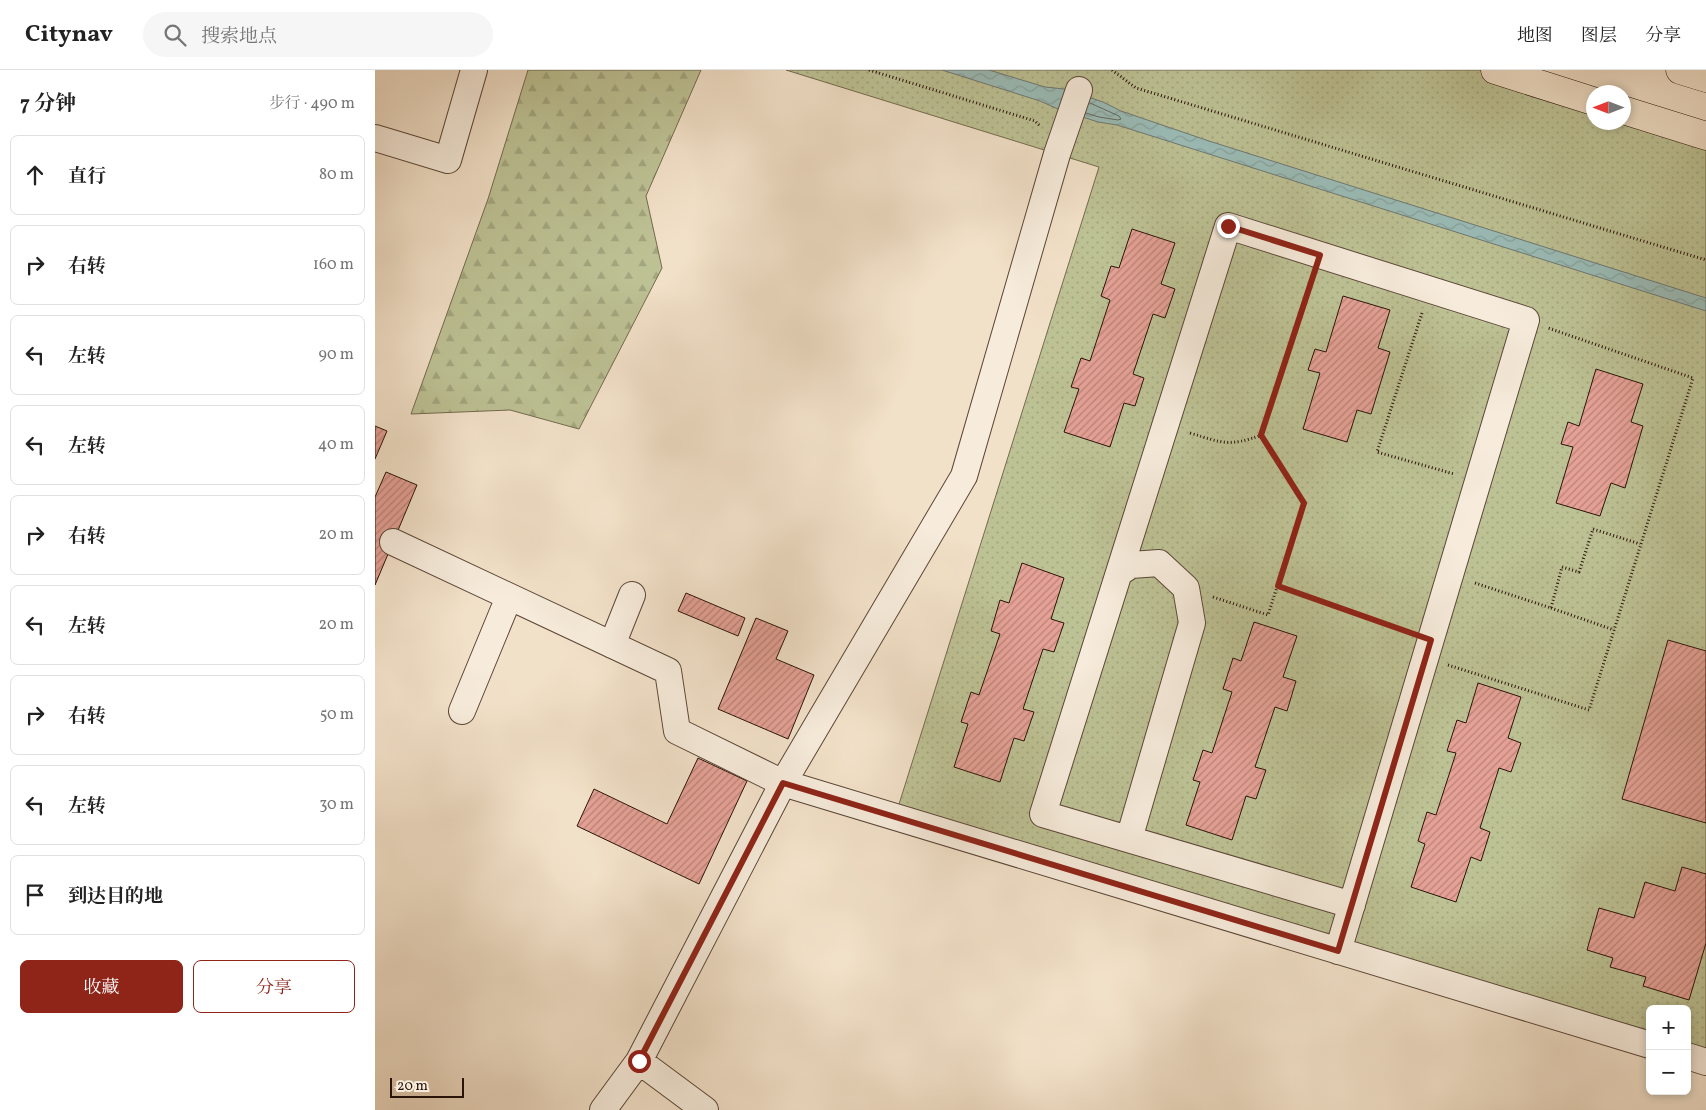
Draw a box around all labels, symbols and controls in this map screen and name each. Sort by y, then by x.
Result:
search box [143,12,493,57]
text: Citynav [25,18,113,52]
icon: search [161,21,189,49]
text: 搜索地点 [201,24,277,50]
text: 地图 [1517,24,1553,49]
text: 图层 [1581,24,1617,49]
text: 分享 [1645,24,1681,49]
north arrow [1586,85,1631,130]
text: 7 分钟 [20,90,76,119]
text: 步行 · 490 m [269,93,355,115]
icon: ahead [21,161,49,189]
text: 直行 [68,164,106,190]
text: 80 m [319,164,354,186]
route end [1217,215,1240,238]
icon: right [21,251,49,279]
text: 右转 [68,254,106,280]
text: 160 m [313,254,354,276]
icon: left [21,341,49,369]
text: 左转 [68,344,106,370]
text: 90 m [318,344,354,366]
icon: left [21,431,49,459]
text: 左转 [68,434,106,460]
text: 40 m [318,434,354,456]
icon: right [21,521,49,549]
text: 右转 [68,524,106,550]
text: 20 m [319,524,354,546]
icon: left [21,611,49,639]
text: 左转 [68,614,106,640]
text: 20 m [319,614,354,636]
icon: right [21,701,49,729]
text: 右转 [68,704,106,730]
text: 50 m [320,704,354,726]
icon: left [21,791,49,819]
text: 左转 [68,794,106,820]
text: 30 m [319,794,354,816]
icon: arrive [21,881,49,909]
text: 到达目的地 [68,884,163,910]
button: 收藏 [20,960,183,1013]
button: 分享 [193,960,355,1013]
map controls [1646,1005,1691,1095]
button: + [1646,1005,1691,1050]
route start [628,1050,651,1073]
button: − [1646,1050,1691,1095]
scale bar [390,1075,464,1098]
text: 20 m [397,1077,428,1096]

